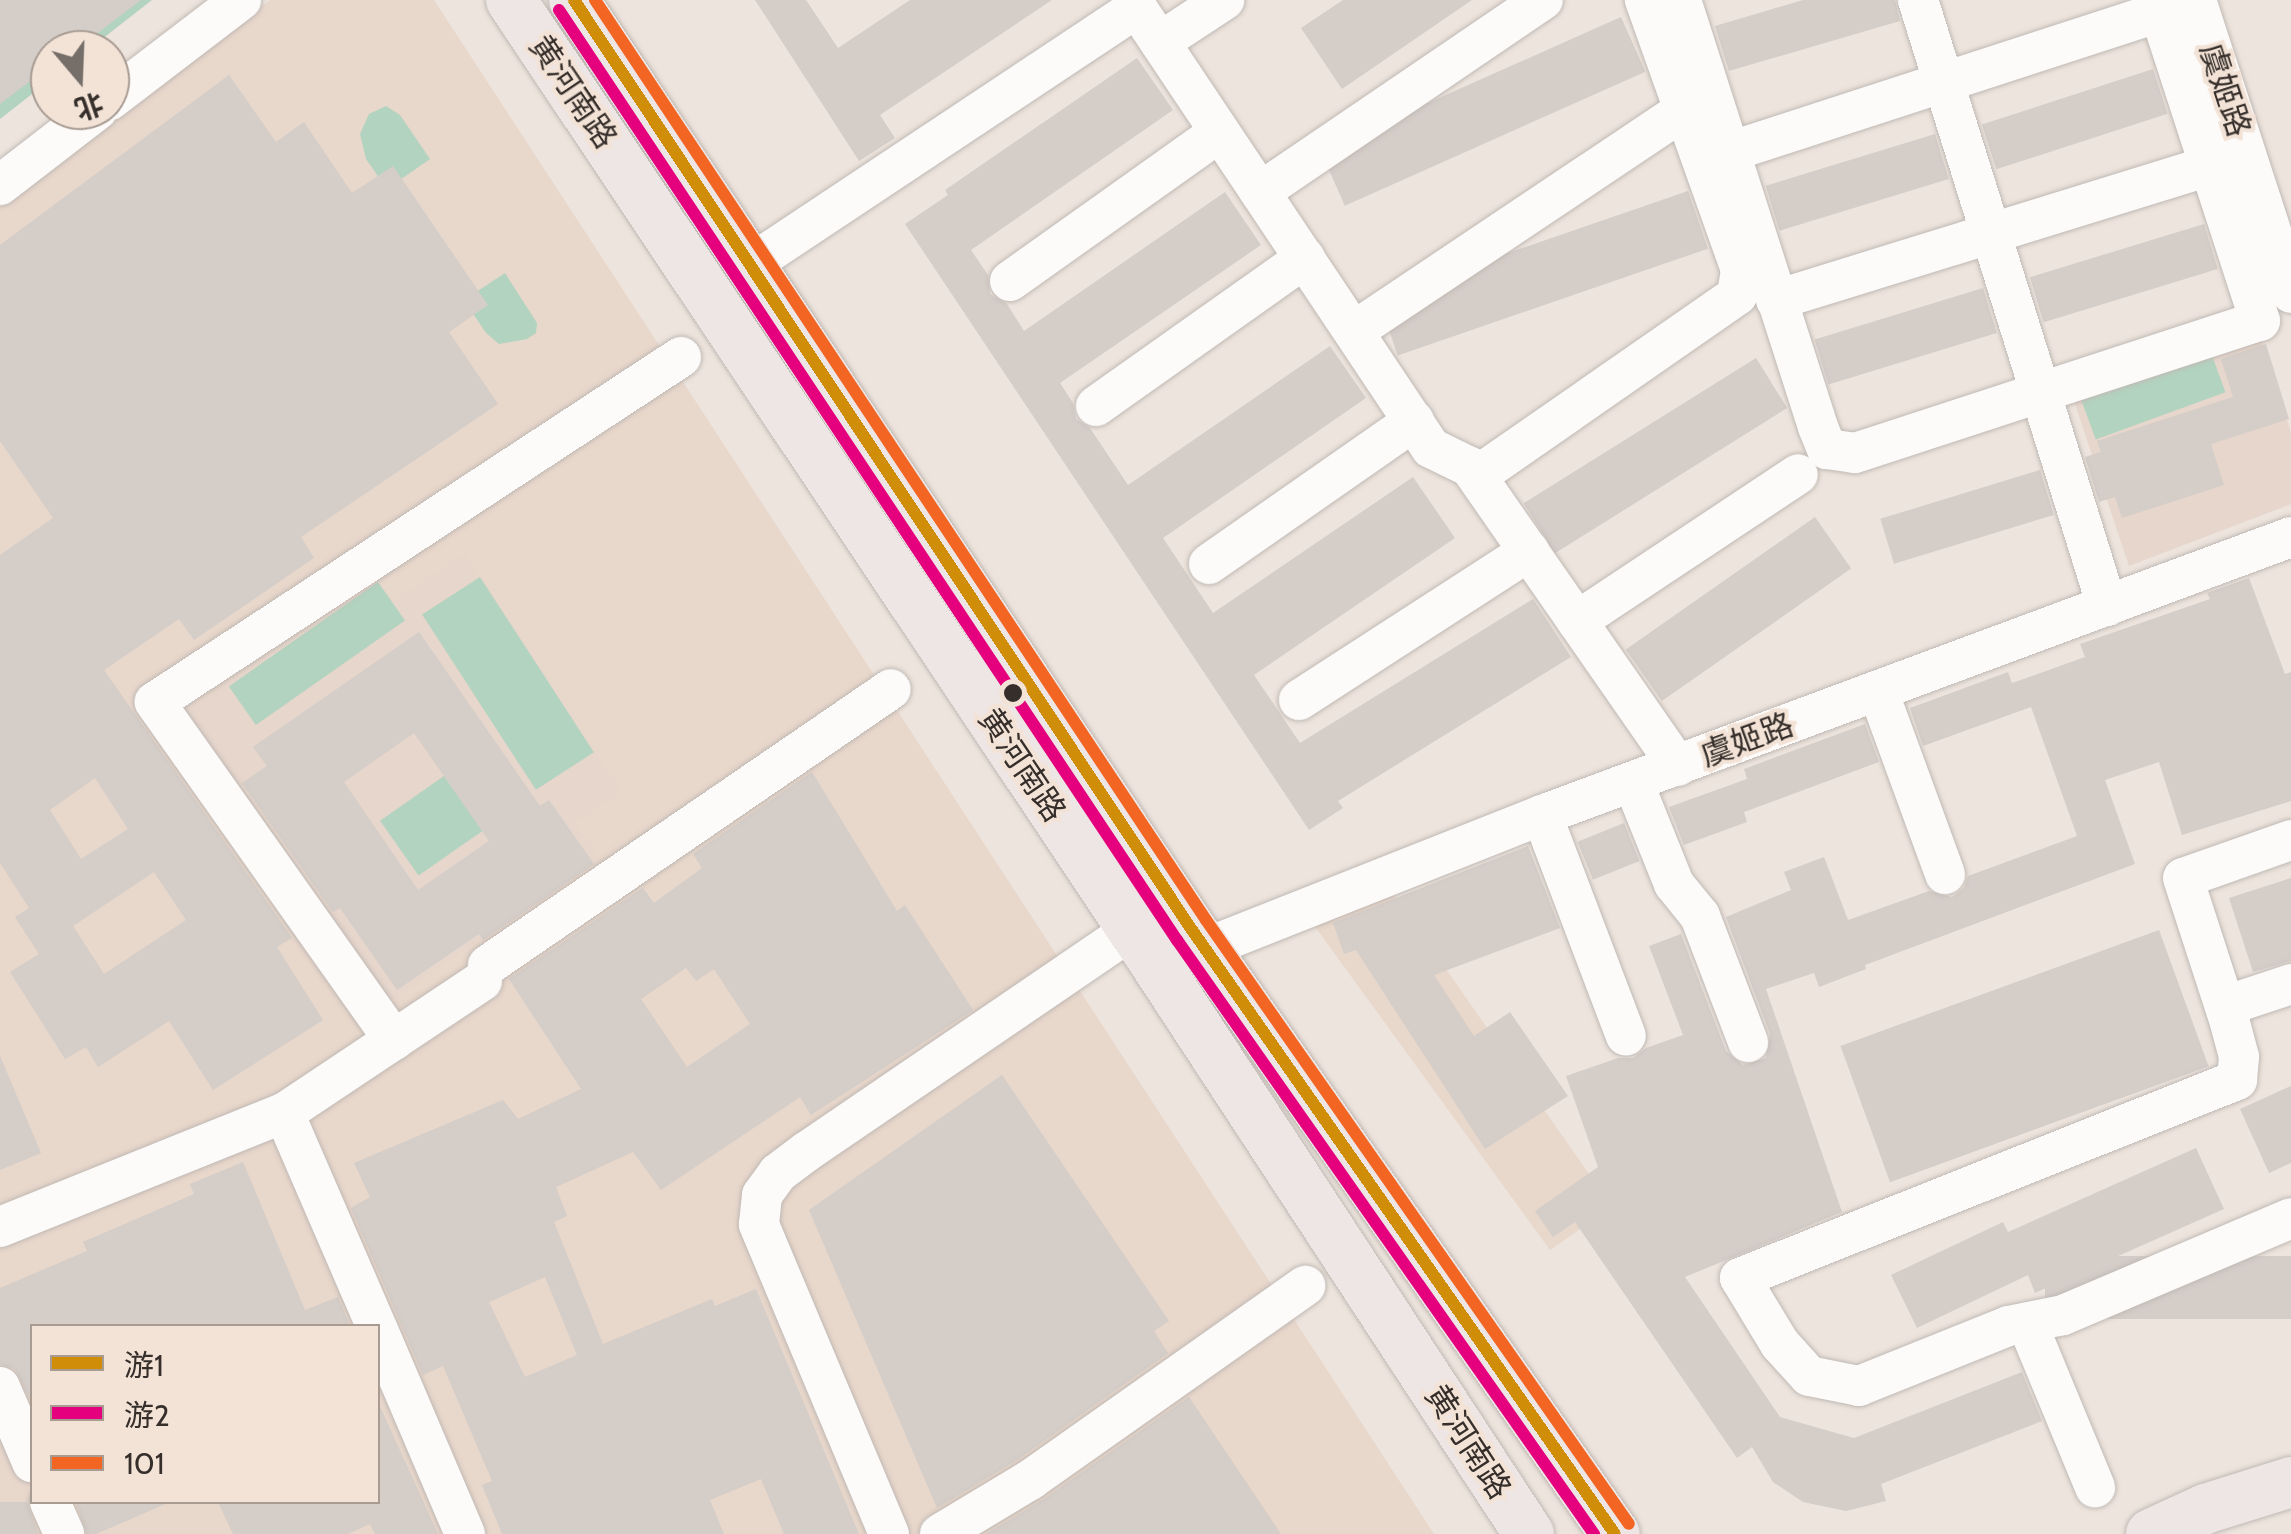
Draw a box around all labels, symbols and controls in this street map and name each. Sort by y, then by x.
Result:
street label: 黄河南路 [521,28,625,156]
north arrow [30,30,130,130]
street label: 虞姬路 [2192,38,2258,142]
text: 北 [70,86,108,127]
unlabelled marker [1003,683,1023,703]
street label: 黄河南路 [970,701,1074,829]
street label: 虞姬路 [1695,706,1799,774]
legend [30,1324,380,1504]
text: 游1 [124,1347,164,1384]
street label: 黄河南路 [1417,1378,1519,1506]
text: 游2 [124,1397,170,1434]
text: 101 [124,1445,165,1482]

